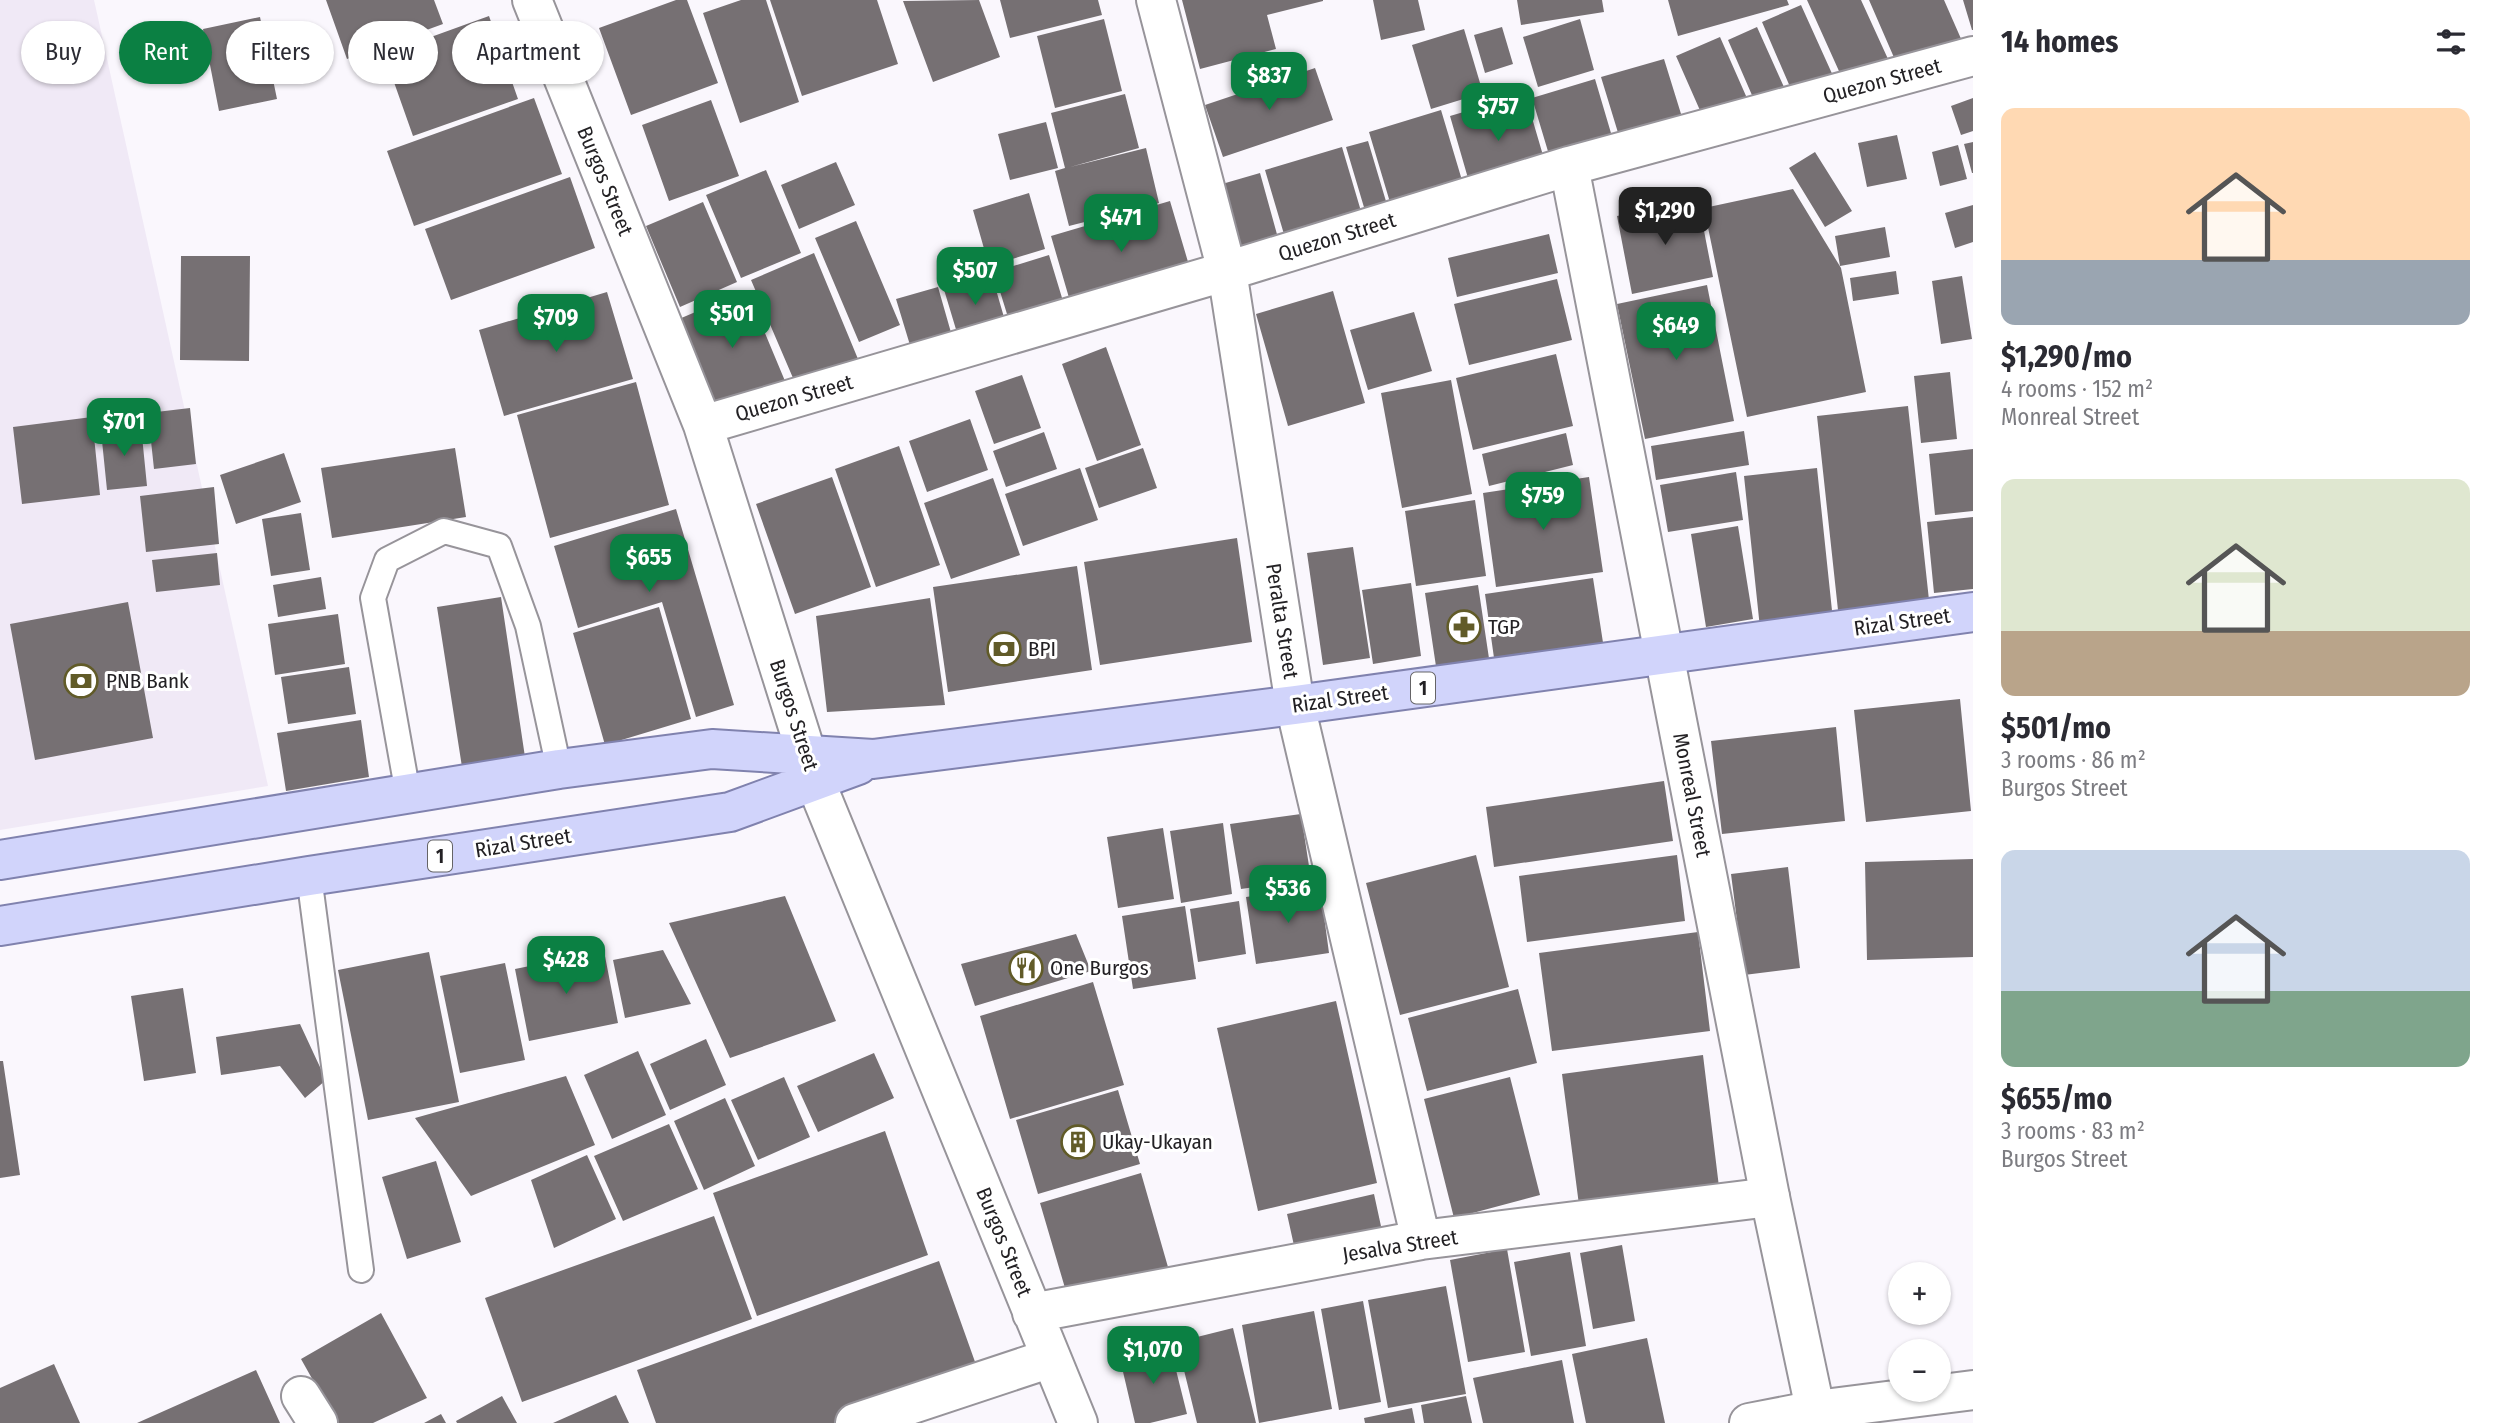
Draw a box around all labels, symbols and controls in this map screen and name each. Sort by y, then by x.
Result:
chip: Buy [21,21,105,84]
chip: Rent [119,21,212,84]
chip: Filters [226,21,334,84]
chip: New [348,21,438,84]
chip: Apartment [452,21,604,84]
icon: filters [2432,23,2470,61]
text: 14 homes [2001,24,2118,60]
pin: $837 [1228,52,1310,112]
street label: Quezon Street [1820,53,1944,109]
text: $837 [1247,61,1291,89]
pin: $757 [1457,83,1539,143]
text: $757 [1477,92,1519,120]
street label: Burgos Street [571,123,639,240]
icon: home [2173,154,2299,280]
pin: $1,290 [1608,188,1722,247]
pin: $471 [1080,194,1162,254]
text: $1,290 [1635,196,1695,224]
text: $471 [1100,203,1142,231]
street label: Quezon Street [1275,207,1399,267]
pin: $507 [934,247,1016,307]
text: $507 [953,256,997,284]
pin: $501 [691,290,773,350]
pin: $709 [515,294,597,354]
text: $501 [710,299,754,327]
pin: $649 [1635,302,1717,362]
text: $709 [534,303,578,331]
text: $649 [1653,311,1699,339]
text: $1,290/mo [2001,339,2132,375]
street label: Quezon Street [732,369,856,427]
text: 4 rooms · 152 m² [2001,375,2153,403]
pin: $701 [83,398,165,458]
text: Monreal Street [2001,403,2139,431]
text: $701 [103,407,145,435]
pin: $759 [1502,472,1584,532]
text: $759 [1521,481,1565,509]
icon: home [2173,525,2299,651]
pin: $655 [608,534,690,594]
text: $655 [626,543,672,571]
street label: Peralta Street [1260,561,1304,681]
street label: Rizal Street [1852,602,1952,642]
pharmacy icon: TGP [1445,608,1483,646]
place label: TGP [1488,614,1520,640]
bank icon: BPI [985,630,1023,668]
place label: BPI [1028,636,1056,662]
street label: Burgos Street [764,656,824,774]
bank icon: PNB Bank [62,662,100,700]
place label: PNB Bank [106,668,189,694]
road number: 1 [1411,673,1435,704]
street label: Rizal Street [1290,679,1390,719]
text: $501/mo [2001,710,2111,746]
street label: Monreal Street [1667,731,1717,860]
text: 3 rooms · 86 m² [2001,746,2146,774]
text: Burgos Street [2001,774,2128,802]
street label: Rizal Street [473,823,573,863]
road number: 1 [428,841,452,872]
pin: $536 [1247,866,1329,925]
text: $536 [1265,874,1311,902]
icon: home [2173,896,2299,1022]
pin: $428 [525,936,607,996]
text: $428 [543,945,589,973]
restaurant icon: One Burgos [1007,949,1045,987]
place label: One Burgos [1050,955,1149,981]
text: $655/mo [2001,1081,2112,1117]
text: 3 rooms · 83 m² [2001,1117,2145,1145]
building icon: Ukay-Ukayan [1059,1123,1097,1161]
place label: Ukay-Ukayan [1102,1129,1213,1155]
text: Burgos Street [2001,1145,2128,1173]
street label: Burgos Street [970,1184,1038,1301]
street label: Jesalva Street [1341,1224,1460,1268]
map controls [1888,1262,1951,1402]
button: + [1888,1262,1951,1325]
pin: $1,070 [1096,1326,1210,1386]
text: $1,070 [1123,1335,1183,1363]
button: − [1888,1339,1951,1402]

